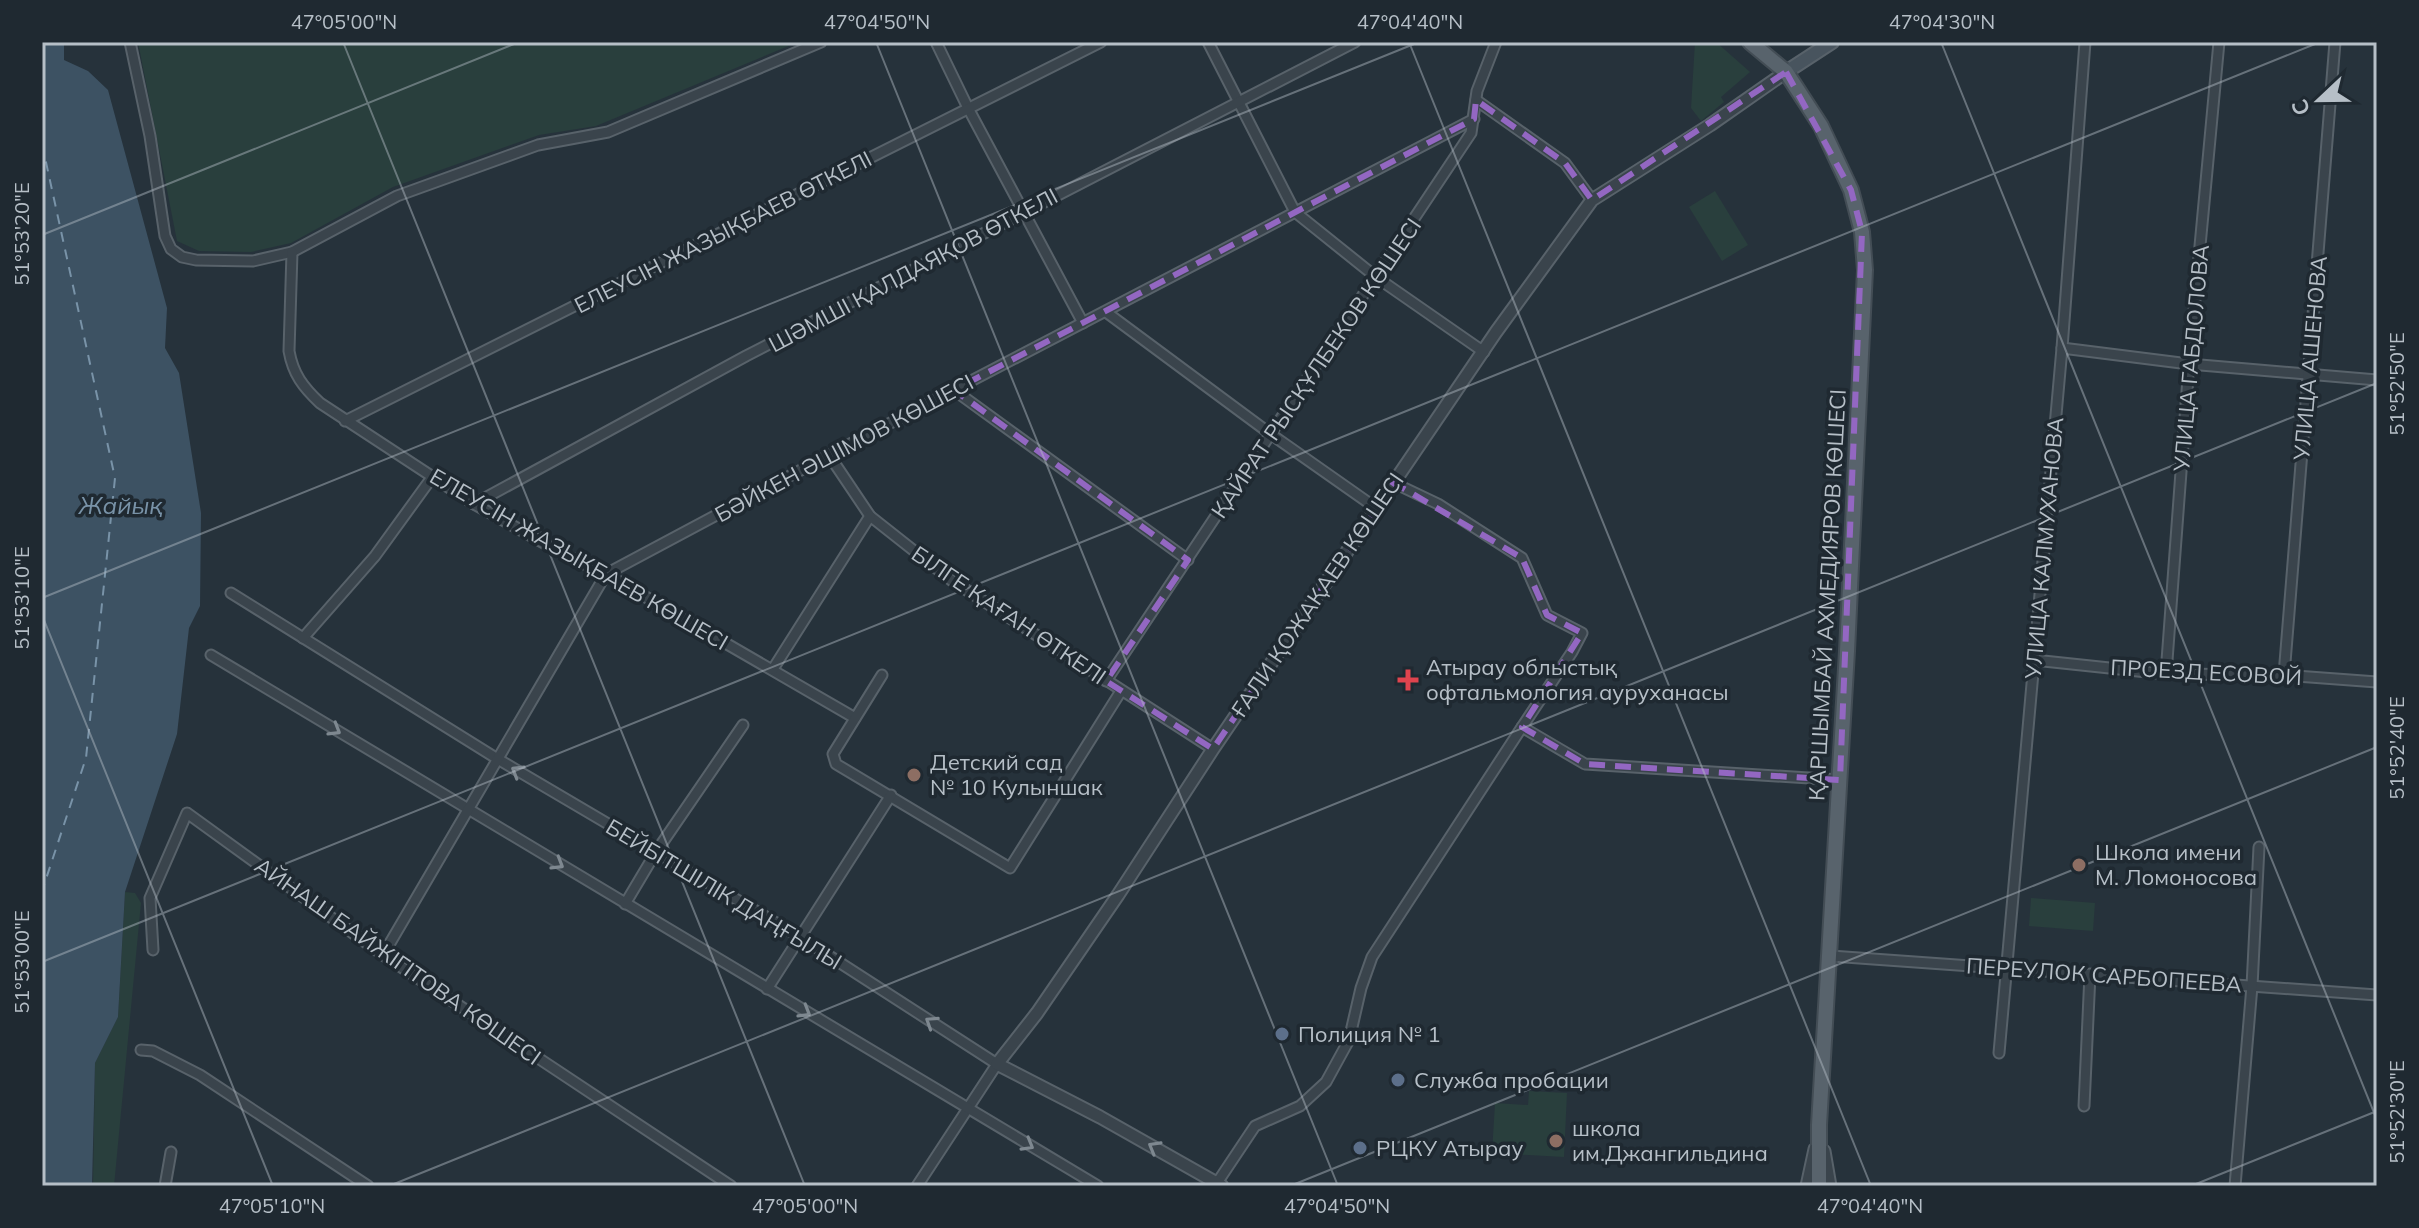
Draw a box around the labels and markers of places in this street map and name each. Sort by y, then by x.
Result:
place label: Атырау облыстық офтальмология ауруханасы [1426,653,1729,706]
marker: Атырау облыстық офтальмология ауруханасы [1397,669,1419,691]
place label: Детский сад № 10 Кулыншак [930,748,1103,801]
marker: Детский сад № 10 Кулыншак [905,766,923,784]
place label: Школа имени М. Ломоносова [2095,838,2257,891]
marker: Школа имени М. Ломоносова [2070,856,2088,874]
place label: Полиция № 1 [1298,1020,1441,1048]
marker: Полиция № 1 [1273,1025,1291,1043]
place label: Служба пробации [1414,1066,1609,1094]
marker: Служба пробации [1389,1071,1407,1089]
place label: школа им.Джангильдина [1572,1114,1768,1167]
marker: школа им.Джангильдина [1547,1132,1565,1150]
place label: РЦКУ Атырау [1376,1134,1524,1162]
marker: РЦКУ Атырау [1351,1139,1369,1157]

